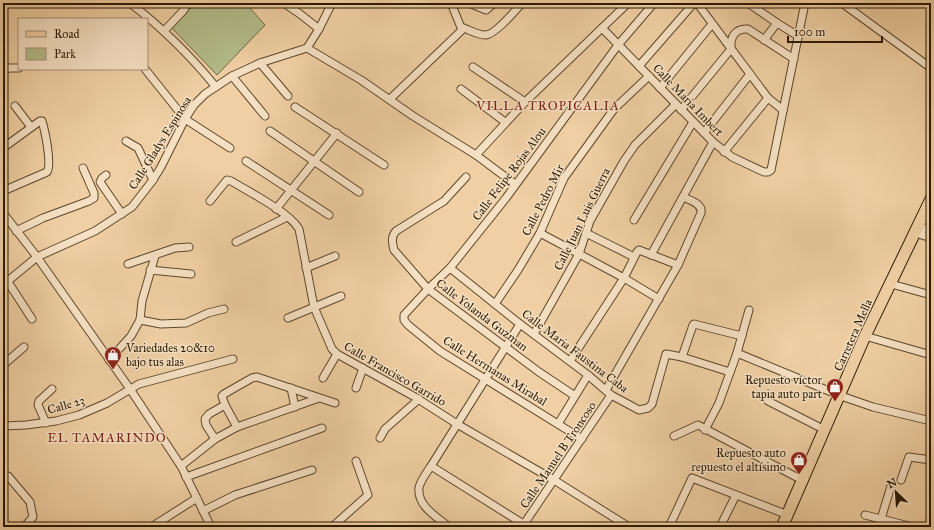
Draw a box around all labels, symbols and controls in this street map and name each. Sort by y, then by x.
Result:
legend [18,18,148,70]
scale bar [788,18,882,44]
text: 100 m [794,25,825,39]
text: Road [54,27,80,41]
text: Park [54,47,76,61]
street label: Calle Maria Imbert [650,61,727,140]
street label: Calle Gladys Espinosa [126,93,195,192]
district label: VILLA TROPICALIA [475,98,620,114]
street label: Calle Felipe Rojas Alou [469,124,549,223]
street label: Calle Pedro Mir [519,162,567,238]
street label: Calle Juan Luis Guerra [551,165,614,273]
street label: Calle Yolanda Guzman [433,276,531,354]
street label: Carretera Mella [831,296,876,373]
street label: Calle Maria Faustina Caba [519,306,632,396]
street label: Calle Hermanas Mirabal [440,333,550,409]
street label: Calle Francisco Garrido [341,339,449,409]
place label: Variedades 20&10 bajo tus alas [125,341,215,369]
shop icon: Variedades 20&10 bajo tus alas [103,345,123,370]
place label: Repuesto víctor tapia auto part [745,373,823,401]
shop icon: Repuesto víctor tapia auto part [825,377,845,402]
street label: Calle 23 [46,393,86,417]
street label: Calle Manuel B Troncoso [517,399,599,511]
district label: EL TAMARINDO [47,430,167,446]
place label: Repuesto auto repuesto el altísimo [691,446,786,474]
shop icon: Repuesto auto repuesto el altísimo [789,450,809,475]
north arrow [876,472,916,512]
text: N [885,475,900,491]

